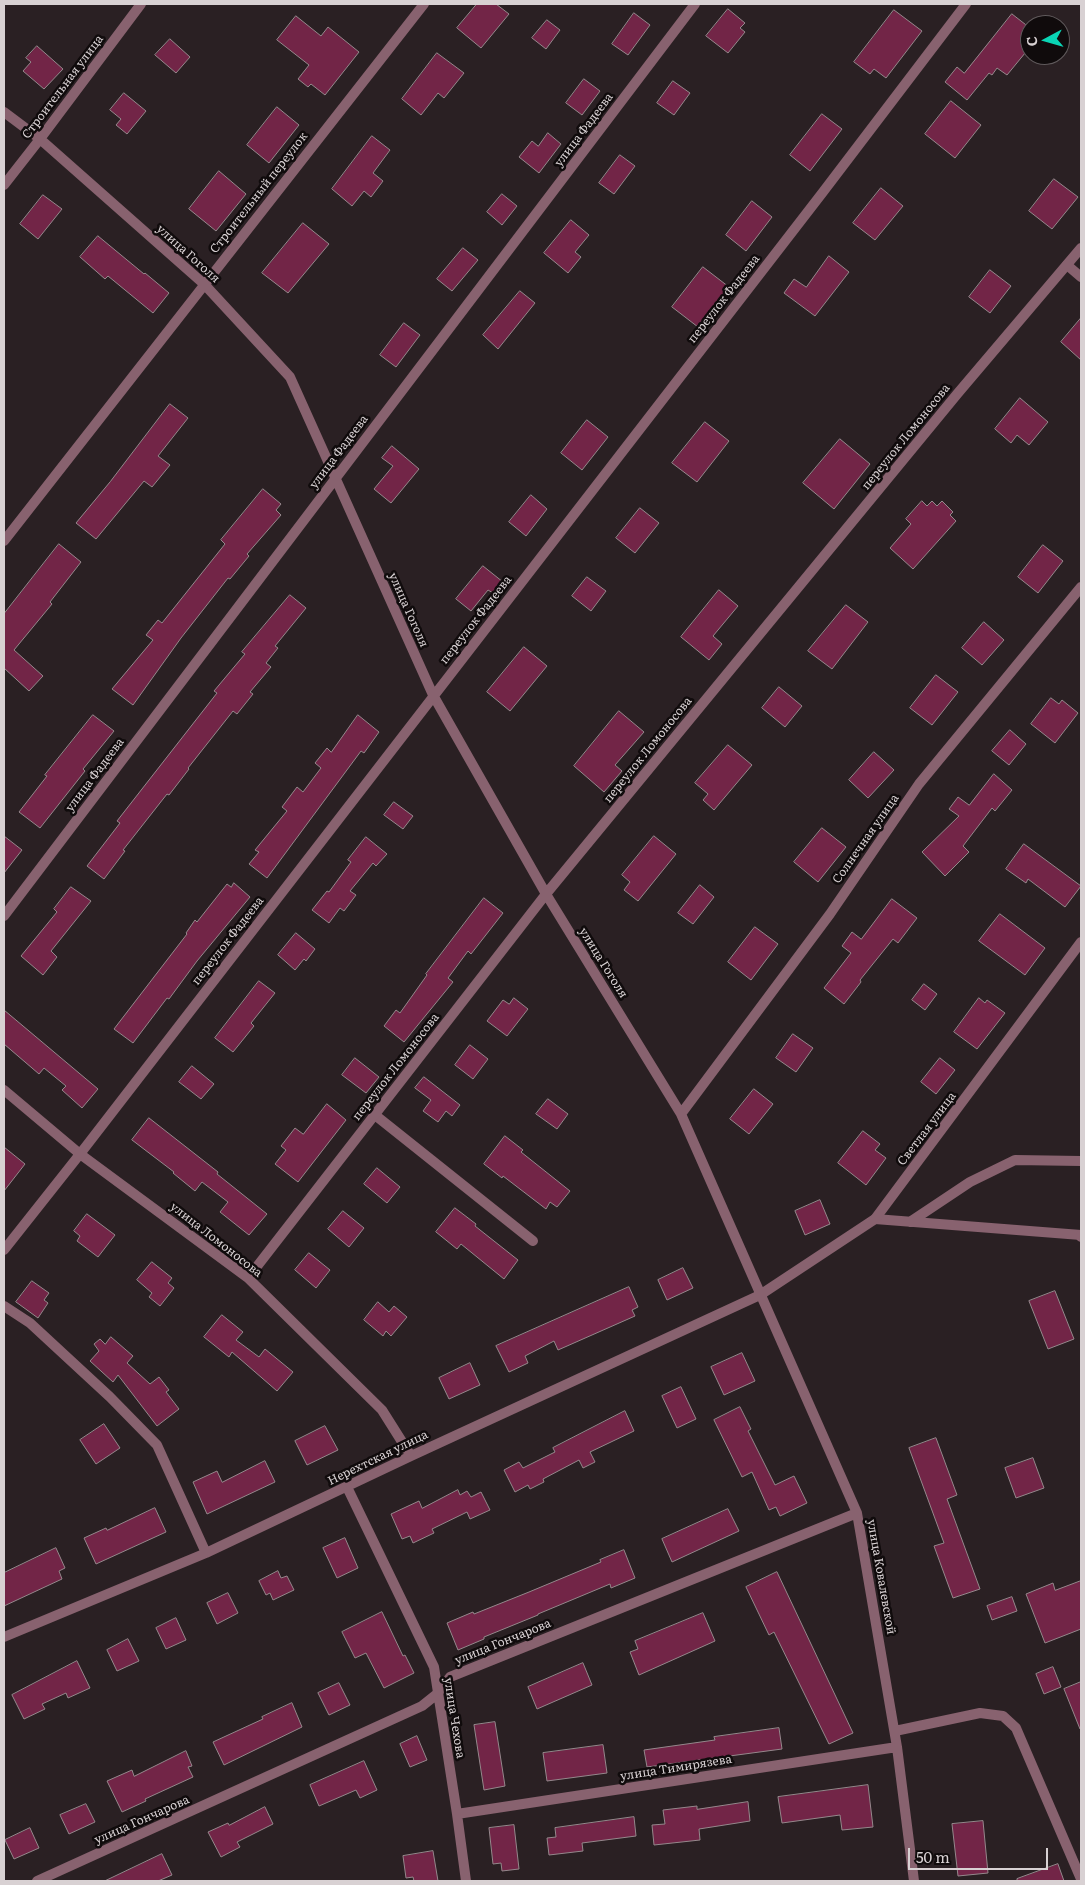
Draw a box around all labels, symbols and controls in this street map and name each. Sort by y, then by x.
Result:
north arrow [1020,15,1070,65]
street label: Строительная улица [19,32,107,142]
text: С [1021,35,1042,47]
street label: улица Фадеева [552,90,616,170]
street label: Строительный переулок [207,130,311,256]
street label: улица Гоголя [153,222,223,286]
street label: переулок Фадеева [685,252,763,346]
street label: переулок Ломоносова [859,381,953,493]
street label: улица Фадеева [307,412,371,492]
street label: улица Гоголя [385,570,431,650]
street label: переулок Фадеева [437,573,515,667]
street label: переулок Ломоносова [601,694,695,806]
street label: улица Фадеева [63,735,127,815]
street label: Солнечная улица [830,792,902,886]
street label: переулок Фадеева [189,894,267,988]
street label: улица Гоголя [576,925,630,1001]
street label: переулок Ломоносова [350,1011,442,1123]
street label: Светлая улица [895,1089,959,1169]
street label: улица Ломоносова [167,1200,265,1280]
street label: Нерехтская улица [325,1427,431,1489]
street label: улица Ковалевской [864,1518,898,1636]
street label: улица Гончарова [453,1616,553,1668]
street label: улица Чехова [441,1677,467,1759]
street label: улица Тимирязева [619,1752,733,1784]
street label: улица Гончарова [92,1793,192,1847]
scale bar [910,1838,1050,1870]
text: 50 m [916,1845,950,1868]

